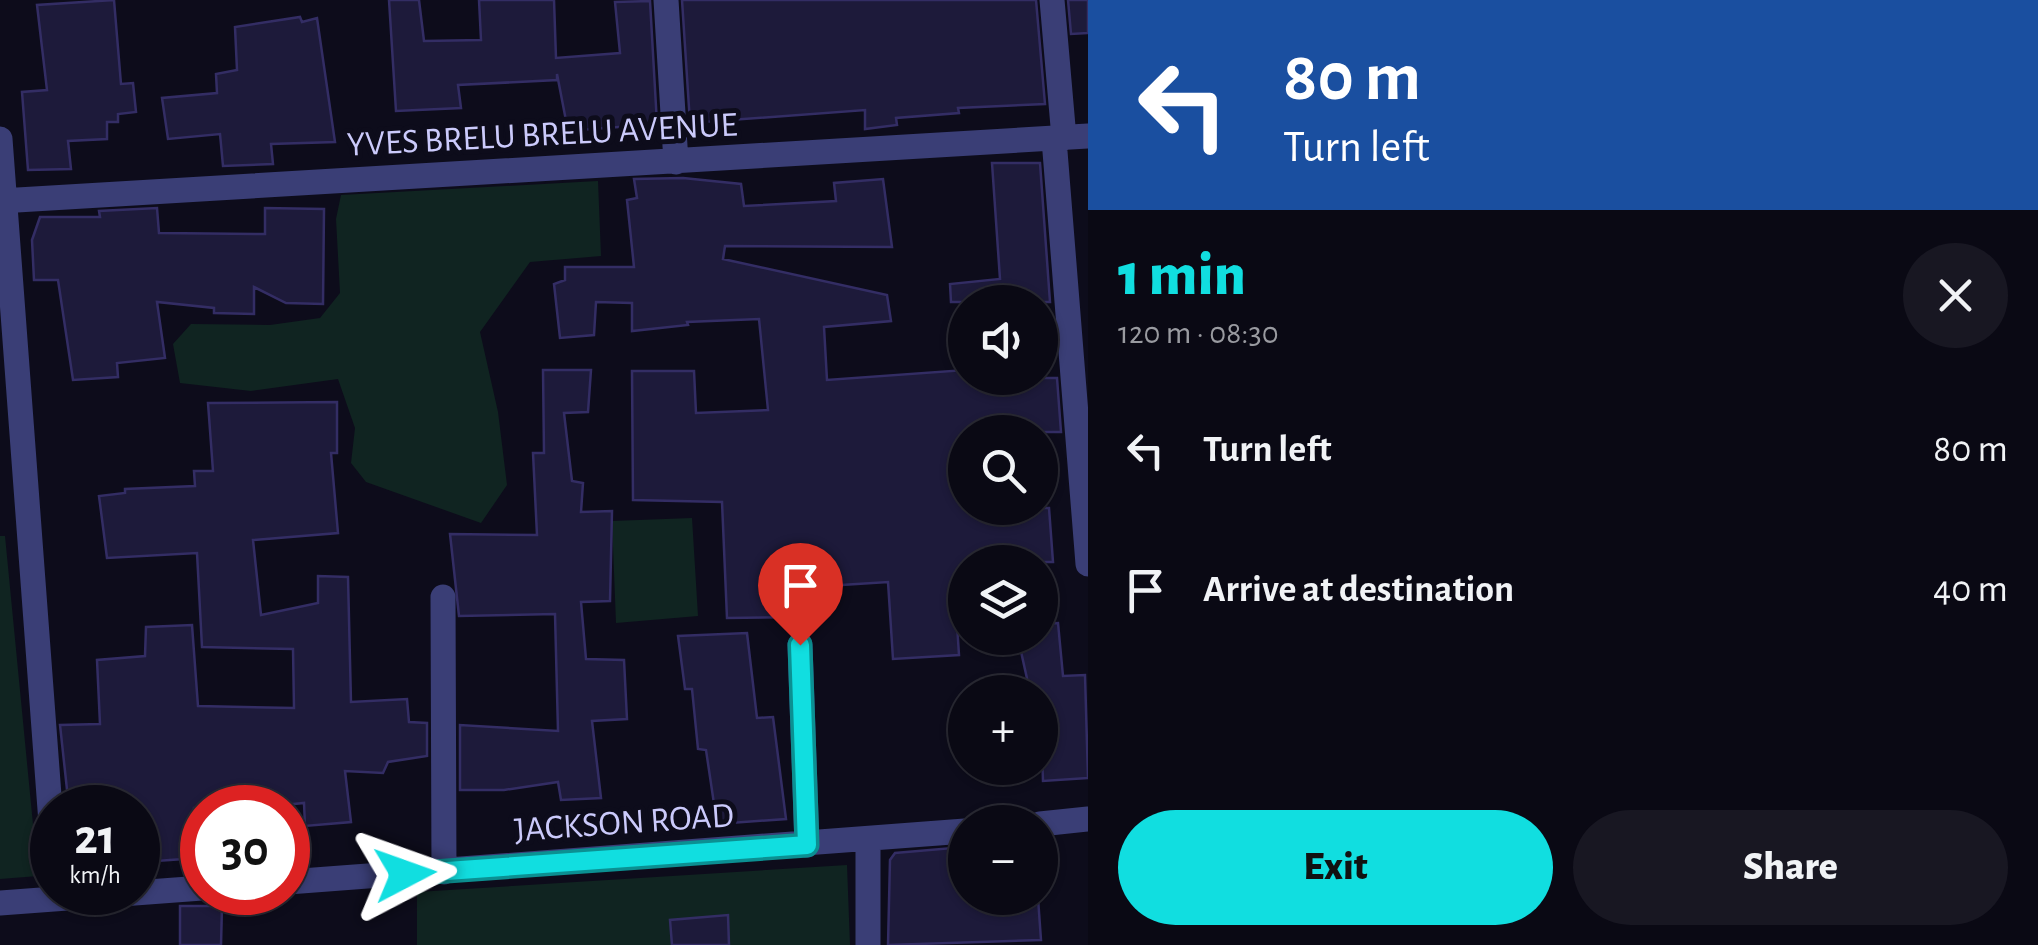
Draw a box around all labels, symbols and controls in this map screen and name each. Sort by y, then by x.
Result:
icon: left [1118,40,1248,170]
text: 80 m [1283,43,1421,113]
street label: YVES BRELU BRELU AVENUE [346,107,738,163]
text: Turn left [1283,125,1430,170]
button: close [1903,243,2008,348]
text: 1 min [1118,246,1246,306]
map controls [948,285,1058,915]
button: sound [948,285,1058,395]
text: 120 m · 08:30 [1118,317,1279,349]
button: search [948,415,1058,525]
icon: left [1118,423,1173,478]
text: Turn left [1203,431,1331,469]
text: 80 m [1933,431,2008,469]
pin [758,543,843,646]
button: layers [948,545,1058,655]
icon: arrive [773,558,828,613]
icon: arrive [1118,563,1173,618]
text: Arrive at destination [1203,571,1514,609]
text: 40 m [1933,571,2008,609]
button: + [948,675,1058,785]
speed limit sign: 30 [180,785,310,915]
street label: JACKSON ROAD [513,798,735,848]
button: − [948,805,1058,915]
button: Exit [1118,810,1553,925]
button: Share [1573,810,2008,925]
text: 21 [74,813,116,863]
position arrow [353,822,457,926]
text: km/h [69,863,121,888]

